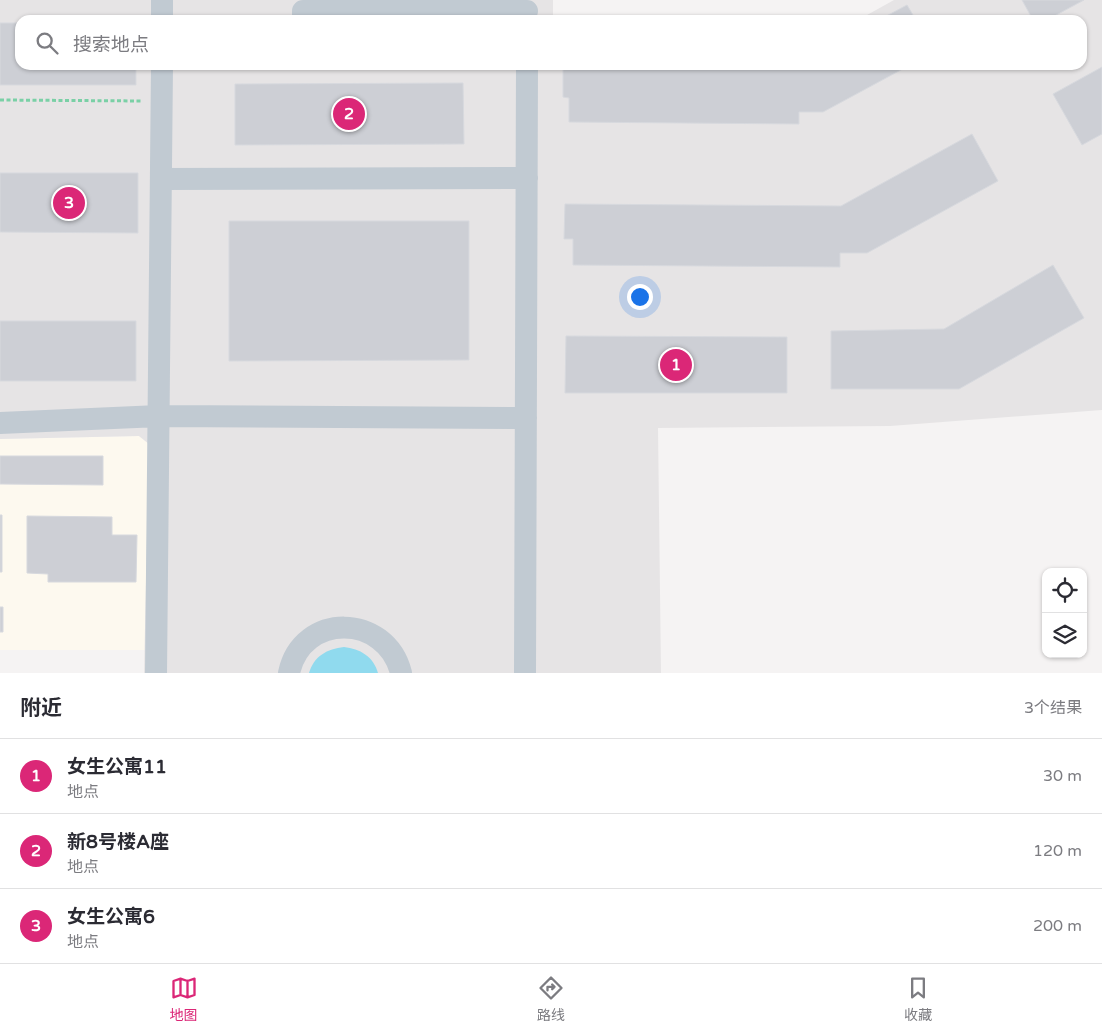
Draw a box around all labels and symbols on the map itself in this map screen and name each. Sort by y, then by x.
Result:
pin: 2 [333,95,365,133]
pin: 3 [53,184,85,222]
your location [627,284,653,310]
pin: 1 [660,346,692,384]

